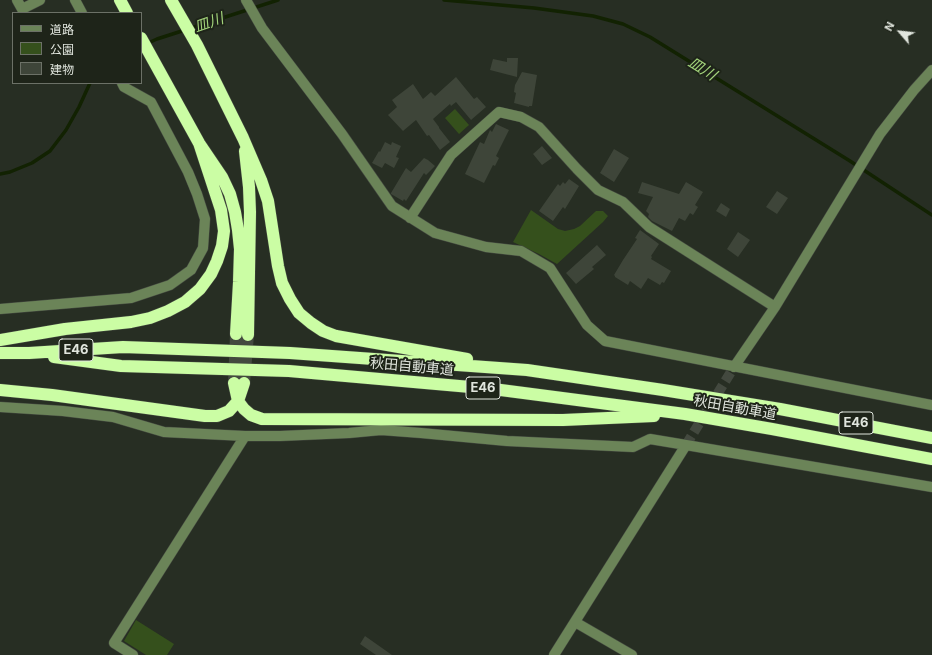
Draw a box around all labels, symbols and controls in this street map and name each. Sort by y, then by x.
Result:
water label: 皿川 [192,10,226,36]
legend [12,12,142,84]
north arrow [880,12,920,52]
text: N [881,19,898,33]
text: 道路 [50,22,74,37]
text: 公園 [50,42,74,57]
water label: 皿川 [685,53,719,85]
text: 建物 [50,62,74,77]
road number: E46 [59,339,93,361]
street label: 秋田自動車道 [369,355,455,379]
road number: E46 [466,377,500,399]
street label: 秋田自動車道 [692,392,778,424]
road number: E46 [839,412,873,434]

